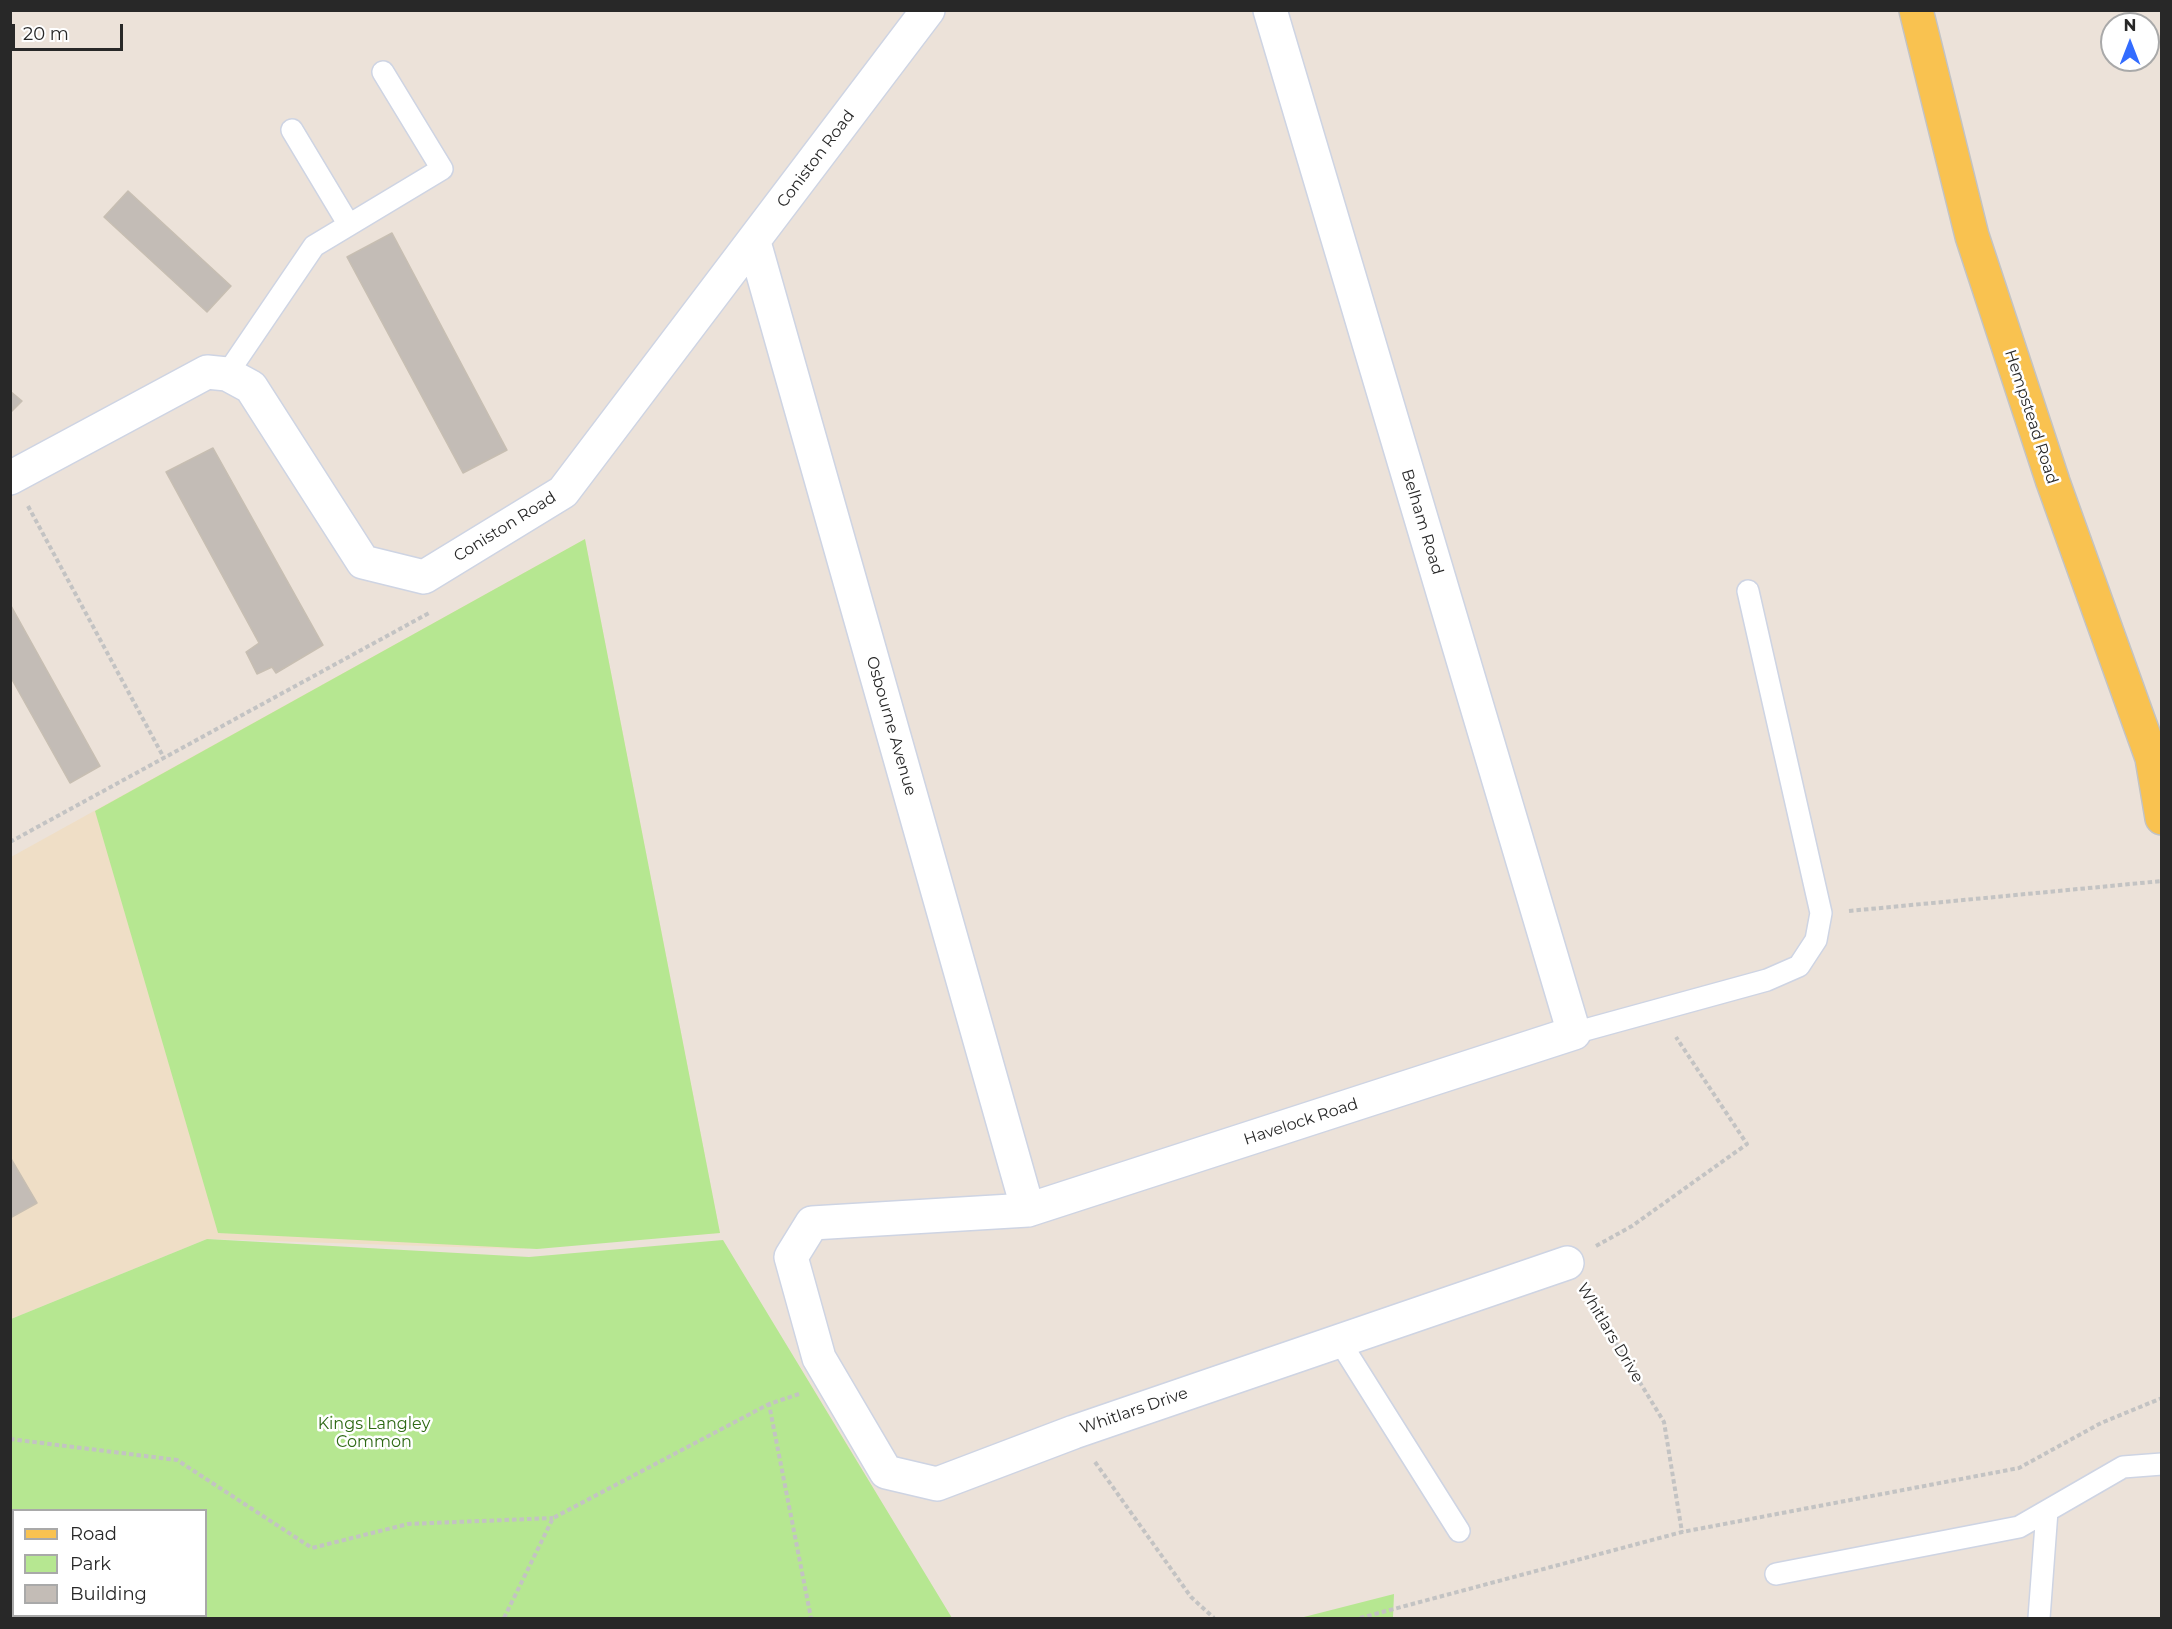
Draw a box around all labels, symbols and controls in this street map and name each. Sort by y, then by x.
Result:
scale bar [15,12,126,50]
north arrow [2100,12,2160,72]
text: N [2124,16,2136,35]
text: 20 m [23,23,69,45]
street label: Coniston Road [773,106,859,212]
street label: Hempstead Road [2000,347,2062,487]
street label: Belham Road [1397,467,1447,577]
street label: Coniston Road [450,488,560,566]
street label: Osbourne Avenue [862,654,920,798]
street label: Havelock Road [1241,1094,1361,1150]
street label: Whitlars Drive [1573,1280,1647,1386]
street label: Whitlars Drive [1077,1384,1191,1438]
park label: Kings Langley Common [318,1414,430,1452]
legend [12,1509,207,1617]
text: Road [70,1523,117,1545]
text: Park [70,1553,111,1575]
text: Building [70,1583,147,1605]

